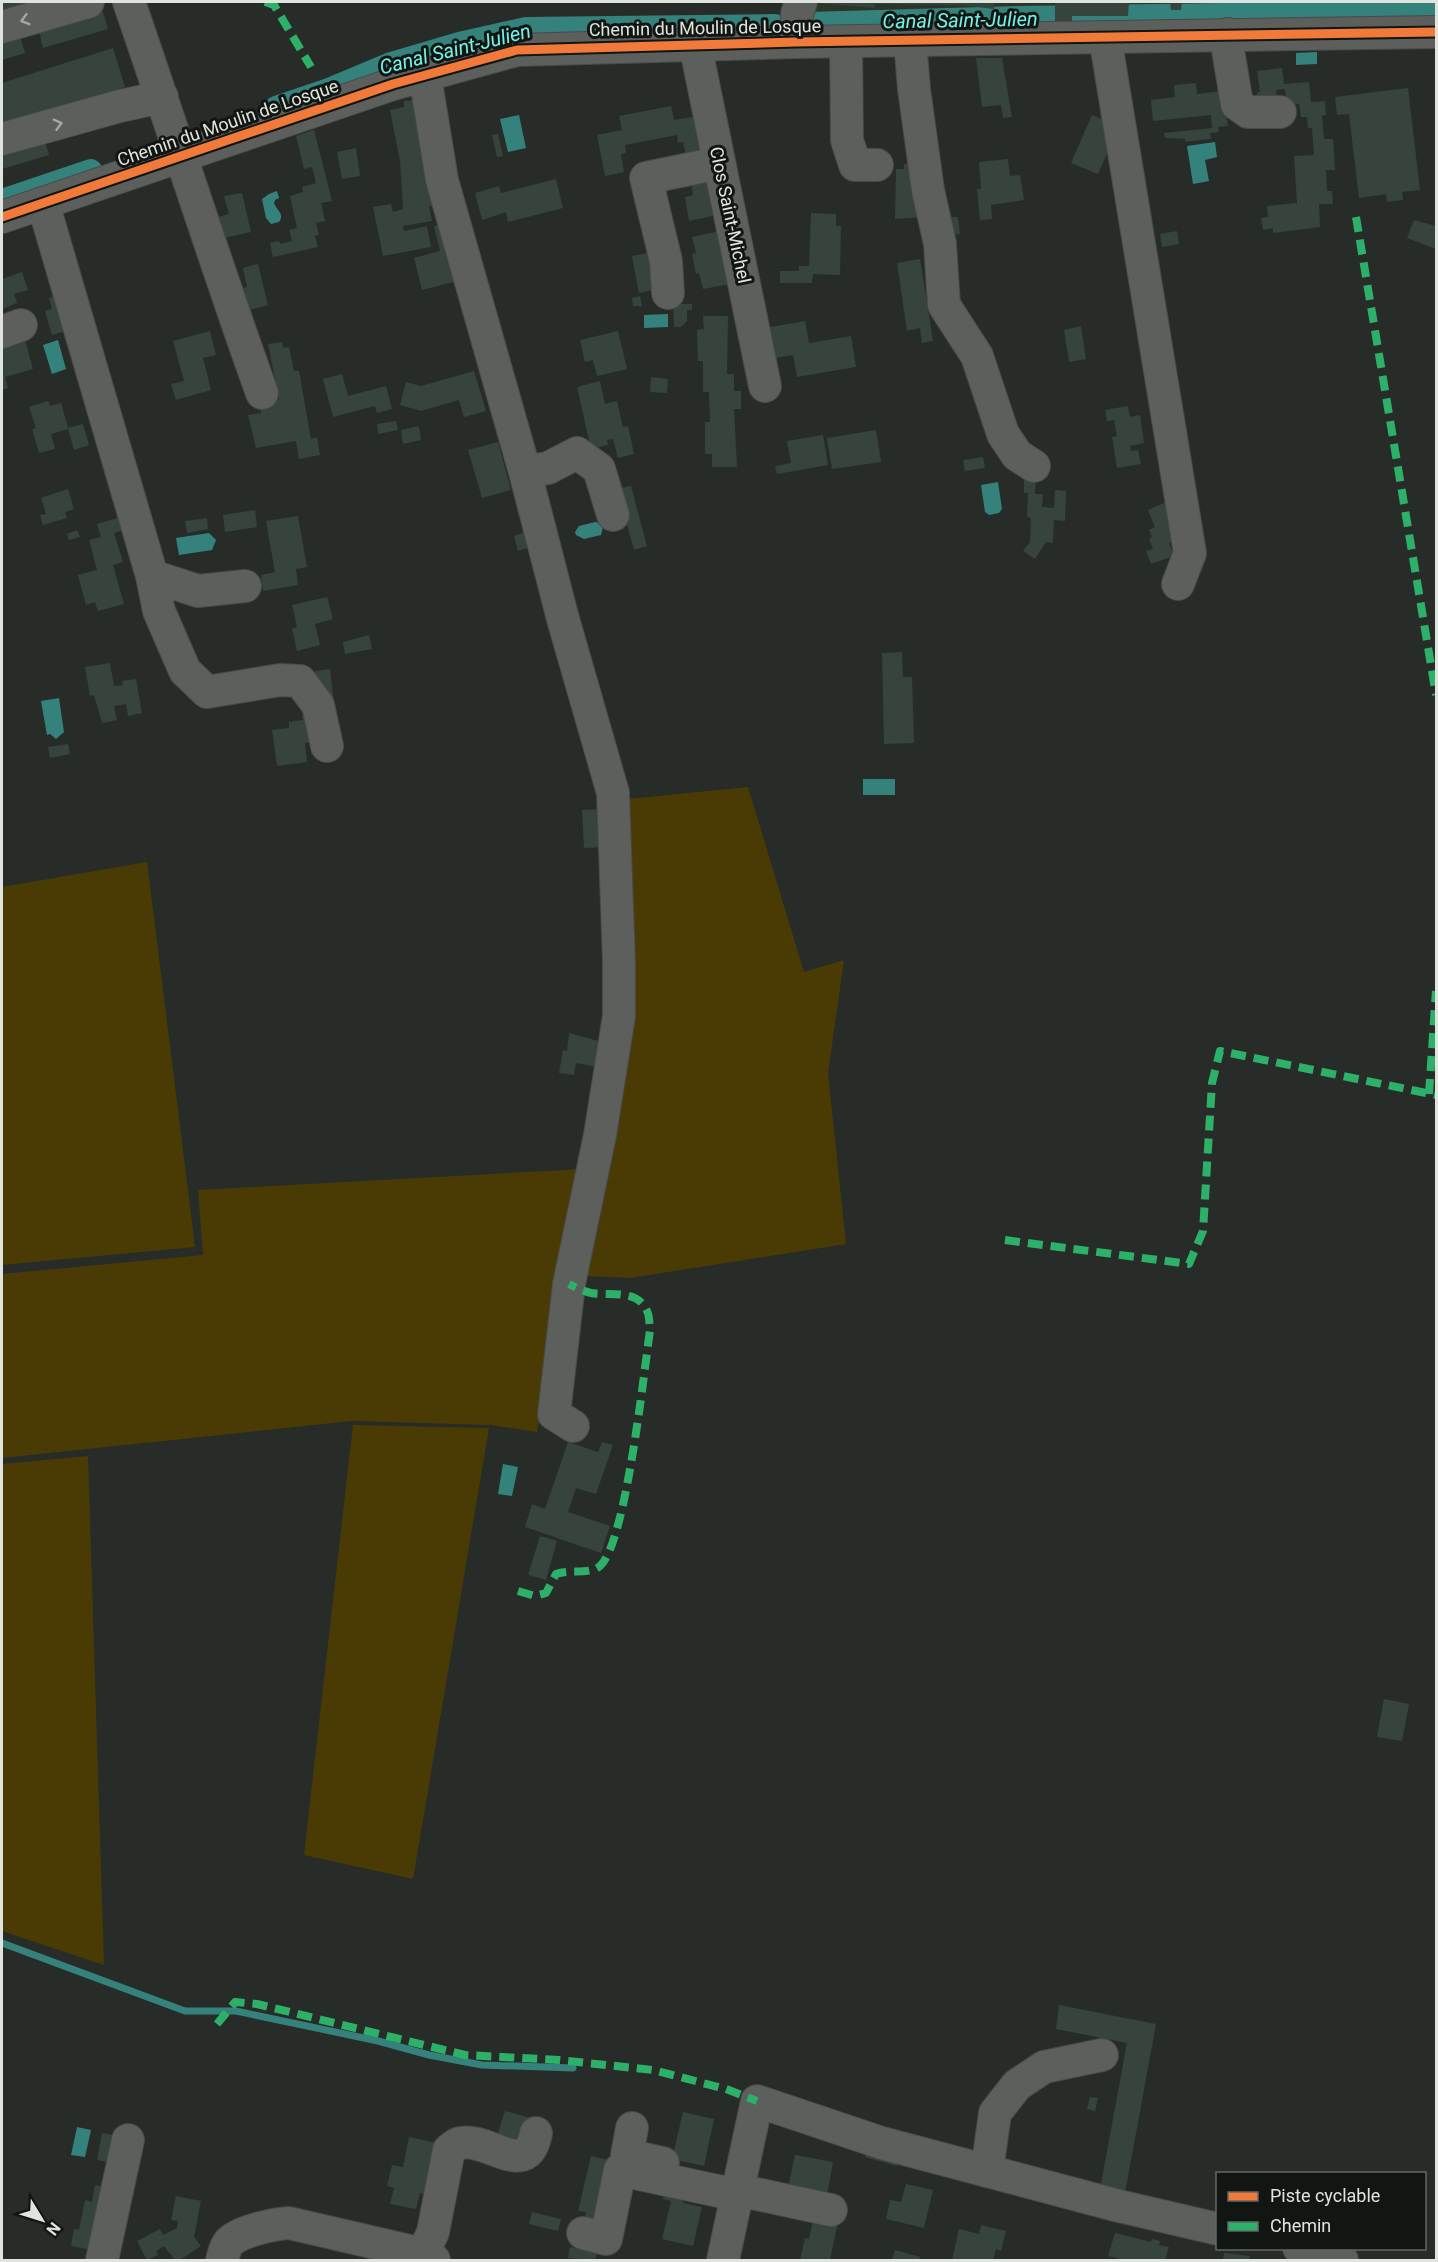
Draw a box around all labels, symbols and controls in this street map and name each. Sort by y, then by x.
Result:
water label: Canal Saint-Julien [882,7,1038,33]
one-way arrow [20,13,31,25]
street label: Chemin du Moulin de Losque [589,15,821,40]
water label: Canal Saint-Julien [377,19,533,79]
street label: Chemin du Moulin de Losque [115,75,341,170]
one-way arrow [53,118,63,131]
street label: Clos Saint-Michel [706,145,755,285]
legend [1216,2172,1426,2250]
text: Piste cyclable [1270,2185,1380,2206]
north arrow [12,2190,72,2250]
text: Chemin [1270,2215,1331,2236]
text: N [42,2219,64,2239]

